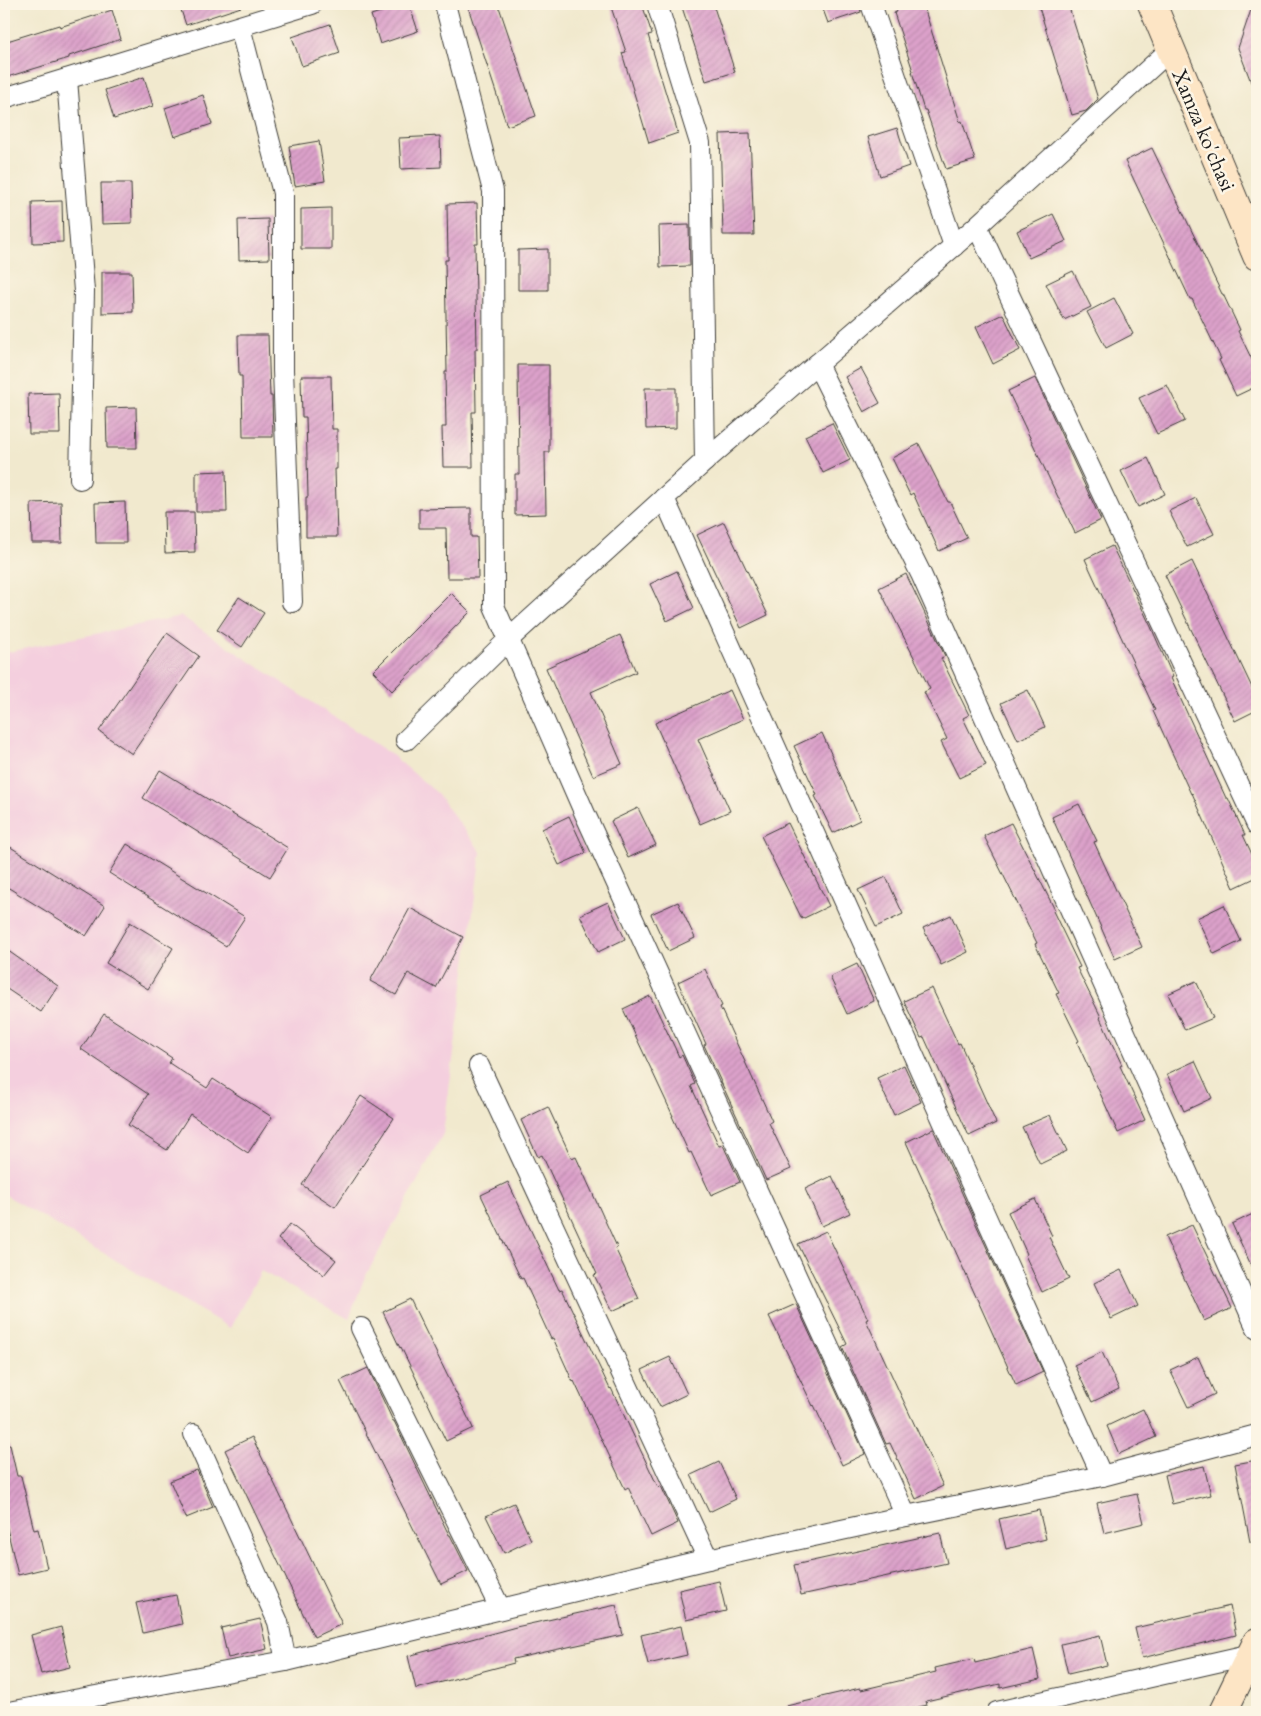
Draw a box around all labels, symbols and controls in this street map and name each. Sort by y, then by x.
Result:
street label: Xamza ko'chasi [1165,64,1243,196]

